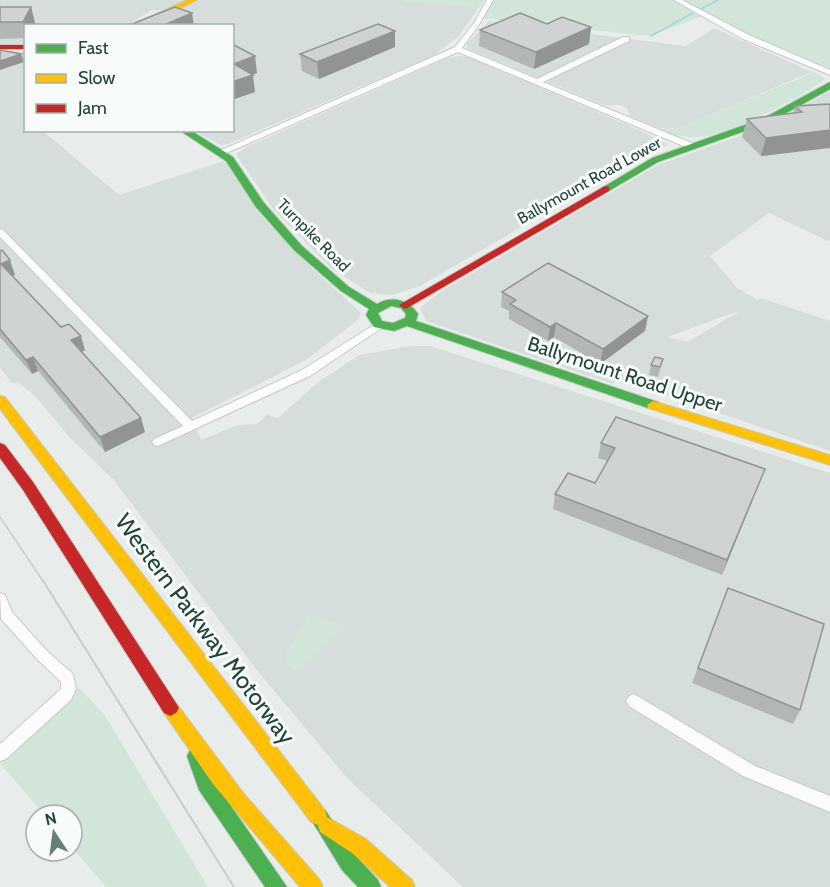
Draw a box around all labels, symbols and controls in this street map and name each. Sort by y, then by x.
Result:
legend [24,24,234,132]
text: Fast [78,37,109,59]
text: Slow [78,67,115,89]
text: Jam [77,97,107,119]
street label: Ballymount Road Lower [514,133,665,228]
street label: Turnpike Road [273,195,354,276]
street label: Ballymount Road Upper [525,331,726,417]
street label: Western Parkway Motorway [109,508,302,750]
north arrow [24,803,84,863]
text: N [43,808,58,829]

